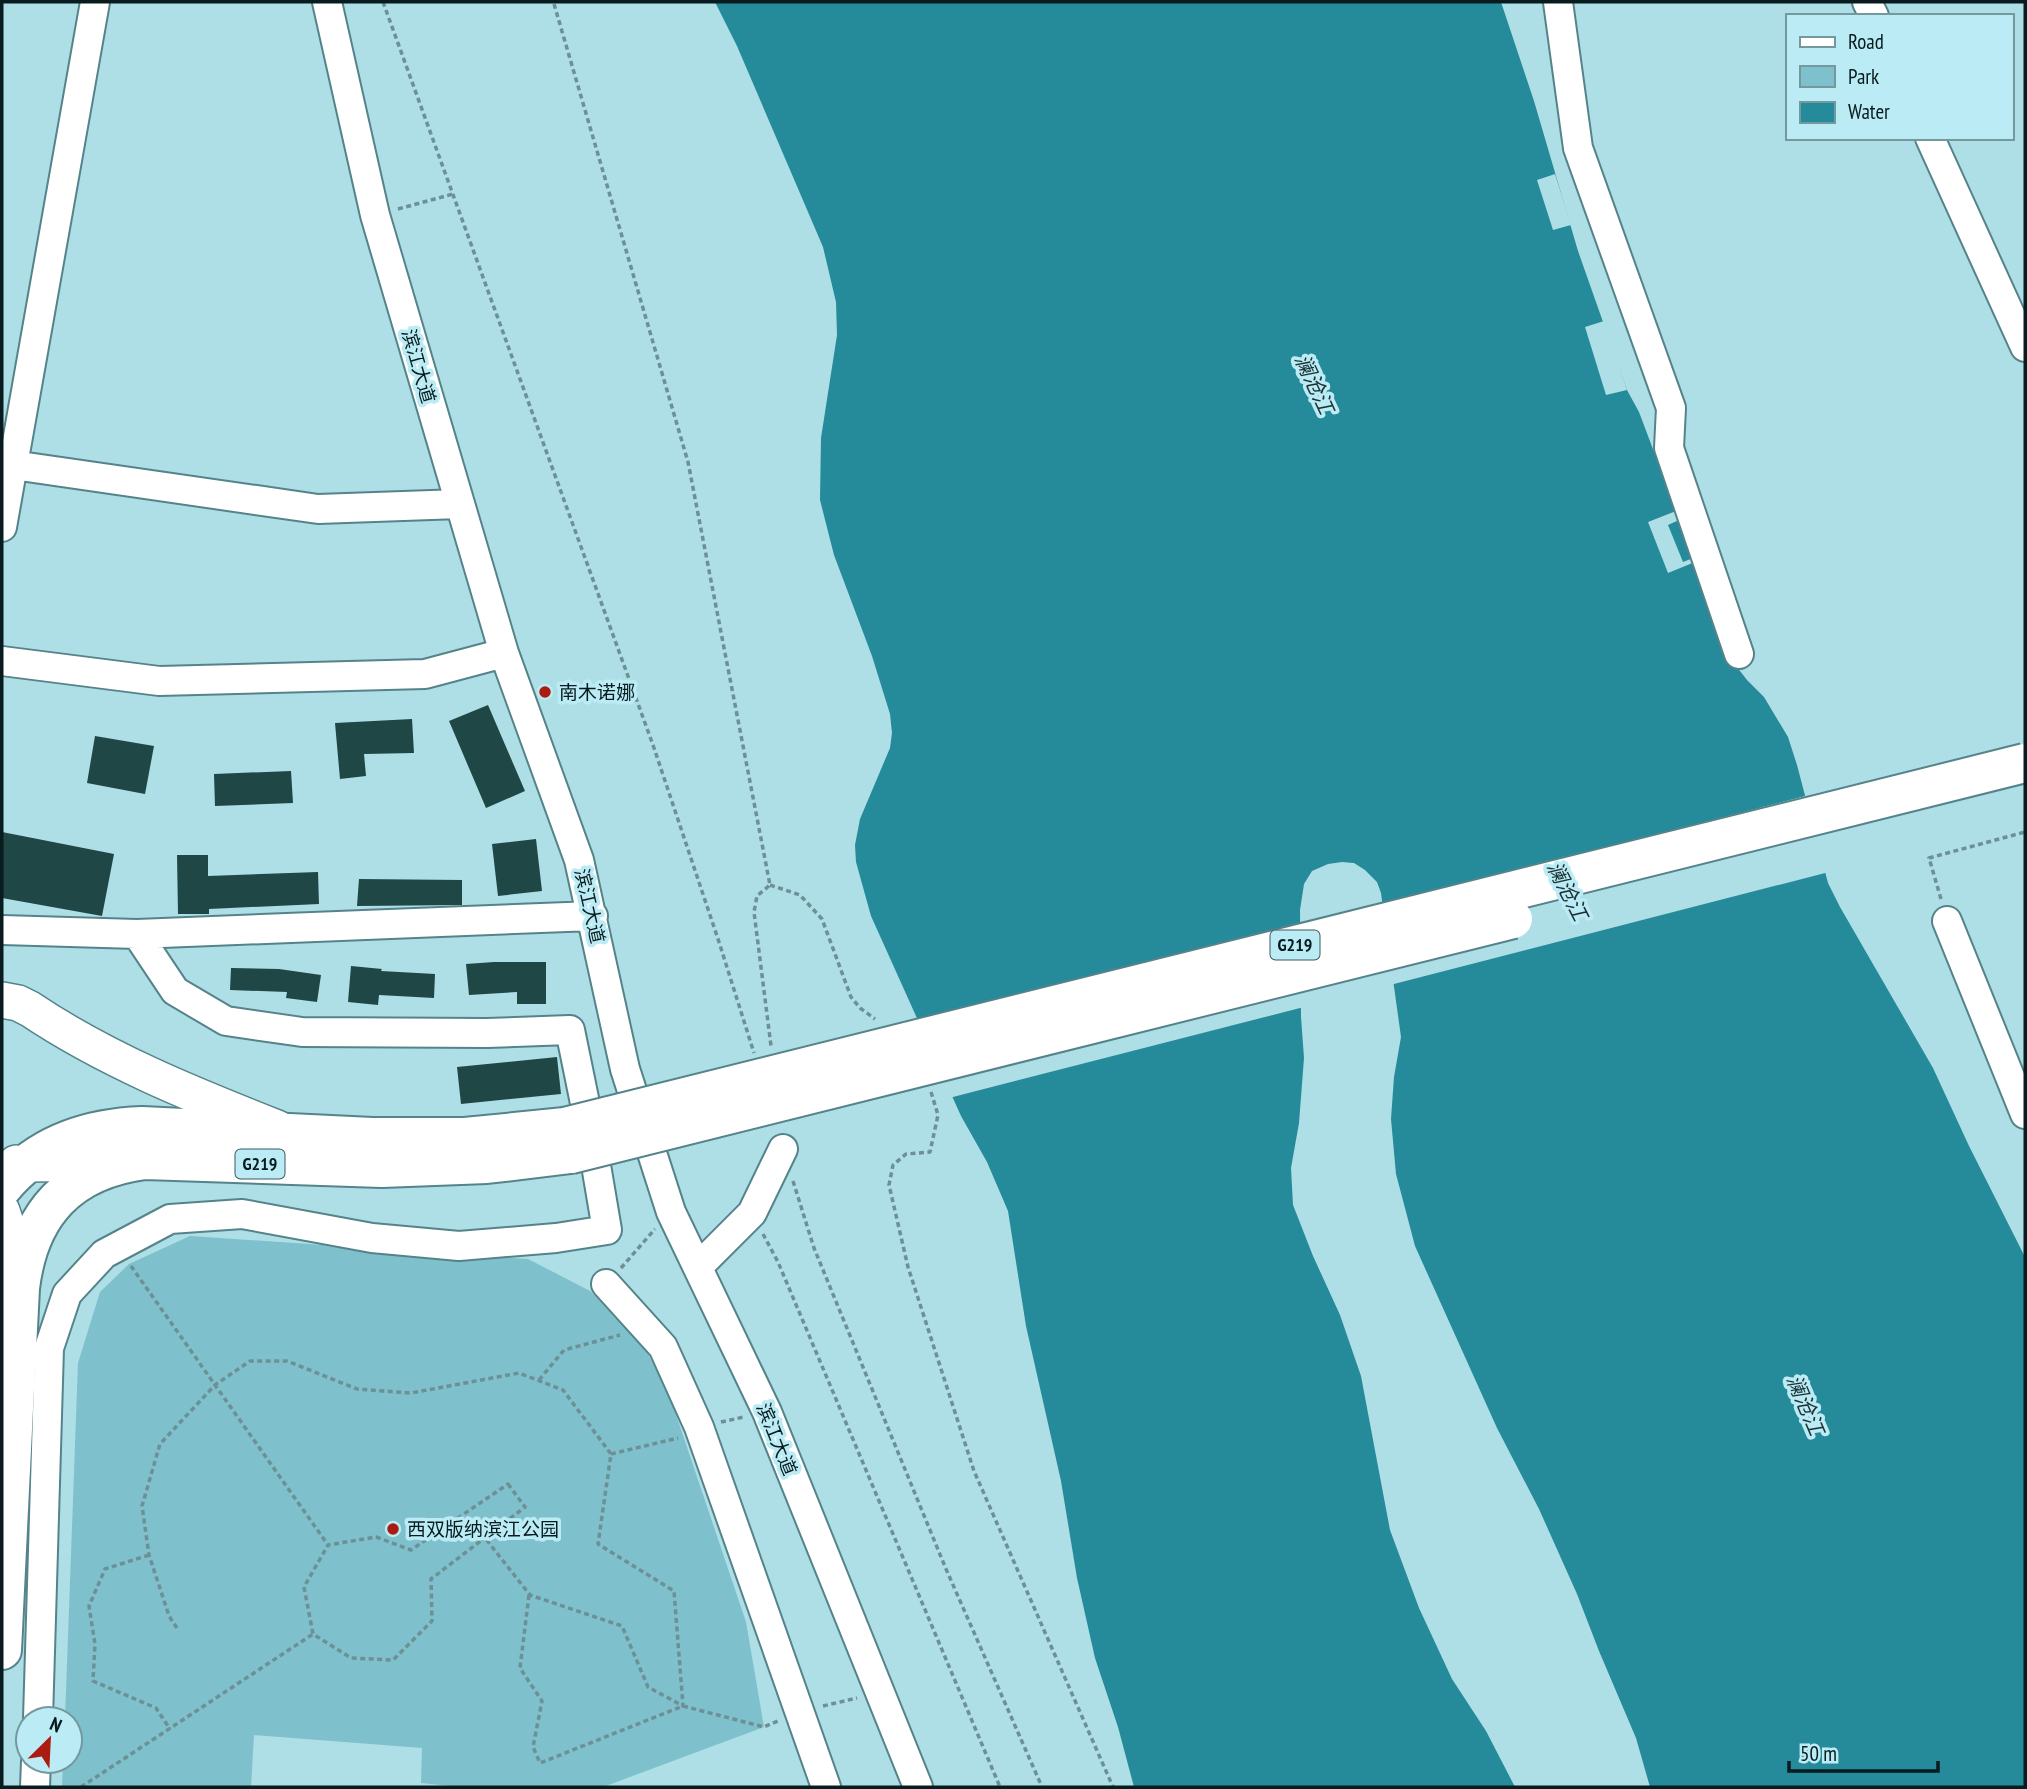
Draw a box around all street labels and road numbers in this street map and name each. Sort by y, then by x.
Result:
street label: 滨江大道 [397,326,441,406]
street label: 滨江大道 [570,866,610,946]
road number: G219 [1270,930,1320,960]
road number: G219 [236,1149,284,1178]
street label: 滨江大道 [752,1399,802,1479]

